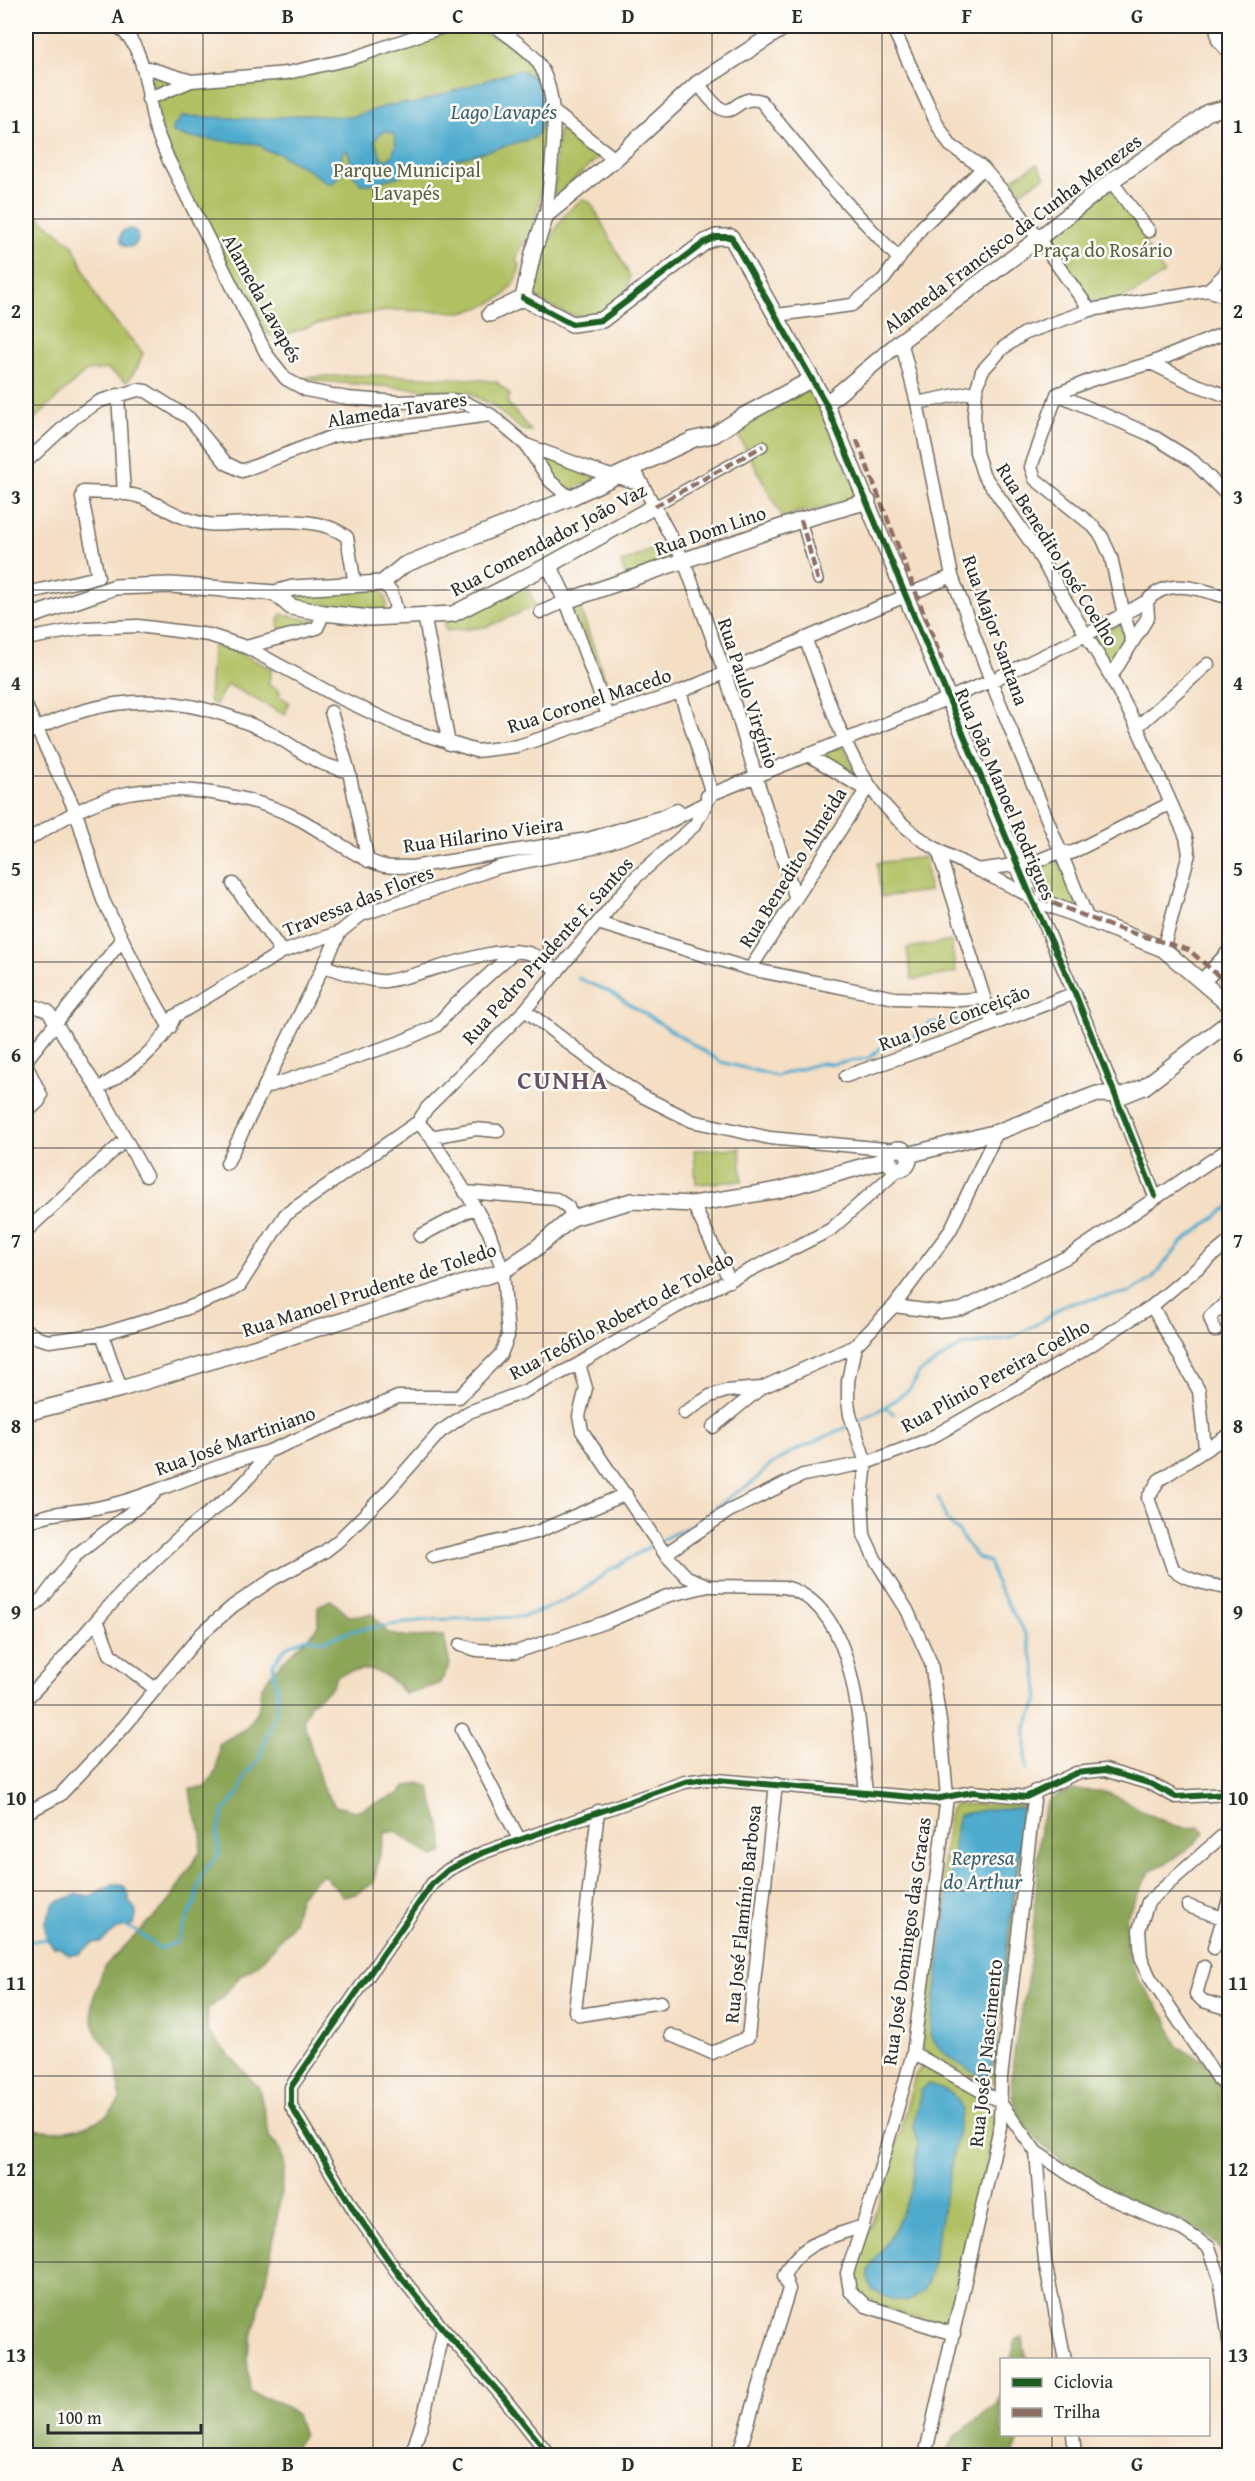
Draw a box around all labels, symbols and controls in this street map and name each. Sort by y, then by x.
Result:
text: A [112,1,125,30]
text: B [282,1,294,30]
text: C [452,1,464,30]
text: D [621,1,635,30]
text: E [792,1,803,30]
text: F [962,1,972,30]
text: G [1131,1,1143,30]
water label: Lago Lavapés [450,96,558,127]
text: 1 [11,111,21,140]
text: 1 [1233,111,1243,140]
street label: Alameda Francisco da Cunha Menezes [877,126,1147,340]
park label: Parque Municipal Lavapés [333,155,481,207]
street label: Alameda Lavapés [216,228,310,368]
park label: Praça do Rosário [1033,235,1173,264]
text: 2 [11,296,21,325]
text: 2 [1233,296,1243,325]
street label: Alameda Tavares [325,384,469,434]
street label: Rua Benedito José Coelho [990,457,1126,651]
street label: Rua Comendador João Vaz [445,475,652,603]
text: 3 [11,482,21,511]
text: 3 [1233,482,1243,511]
street label: Rua Dom Lino [650,497,770,563]
street label: Rua Major Santana [955,551,1037,710]
street label: Rua Paulo Virgínio [711,614,787,772]
street label: Rua Coronel Macedo [503,660,675,740]
text: 4 [11,668,21,697]
text: 4 [1233,668,1243,697]
street label: Rua João Manoel Rodrigues [948,683,1064,905]
street label: Rua Benedito Almeida [731,781,854,953]
street label: Rua Hilarino Vieira [401,808,565,860]
street label: Rua Pedro Prudente F. Santos [455,850,640,1050]
text: 5 [11,854,21,883]
text: 5 [1233,854,1243,883]
street label: Travessa das Flores [278,857,438,943]
street label: Rua José Conceição [874,976,1034,1058]
text: 6 [11,1040,21,1069]
text: 6 [1233,1040,1243,1069]
district label: CUNHA [517,1060,609,1099]
text: 7 [11,1225,21,1254]
text: 7 [1233,1225,1243,1254]
street label: Rua Manoel Prudente de Toledo [238,1234,500,1344]
street label: Rua Teófilo Roberto de Toledo [503,1243,739,1387]
street label: Rua Plinio Pereira Coelho [895,1311,1095,1439]
street label: Rua José Martiniano [151,1397,319,1483]
text: 8 [11,1411,21,1440]
text: 8 [1233,1411,1243,1440]
text: 9 [11,1597,21,1626]
text: 9 [1233,1597,1243,1626]
text: 10 [6,1783,26,1812]
text: 10 [1228,1783,1248,1812]
street label: Rua José Flamínio Barbosa [716,1803,768,2025]
street label: Rua José Domingos das Gracas [874,1815,938,2067]
water label: Represa do Arthur [944,1842,1024,1897]
street label: Rua José P Nascimento [961,1958,1009,2148]
text: 11 [6,1968,26,1997]
text: 11 [1228,1968,1248,1997]
text: 12 [6,2154,26,2183]
text: 12 [1228,2154,1248,2183]
text: 13 [6,2340,26,2369]
text: 13 [1228,2340,1248,2369]
legend [1000,2358,1210,2436]
text: Ciclovia [1054,2368,1113,2395]
scale bar [48,2397,201,2435]
text: Trilha [1054,2398,1101,2425]
text: 100 m [57,2404,102,2431]
text: A [112,2449,125,2478]
text: B [282,2449,294,2478]
text: C [452,2449,464,2478]
text: D [621,2449,635,2478]
text: E [792,2449,803,2478]
text: F [962,2449,972,2478]
text: G [1131,2449,1143,2478]

